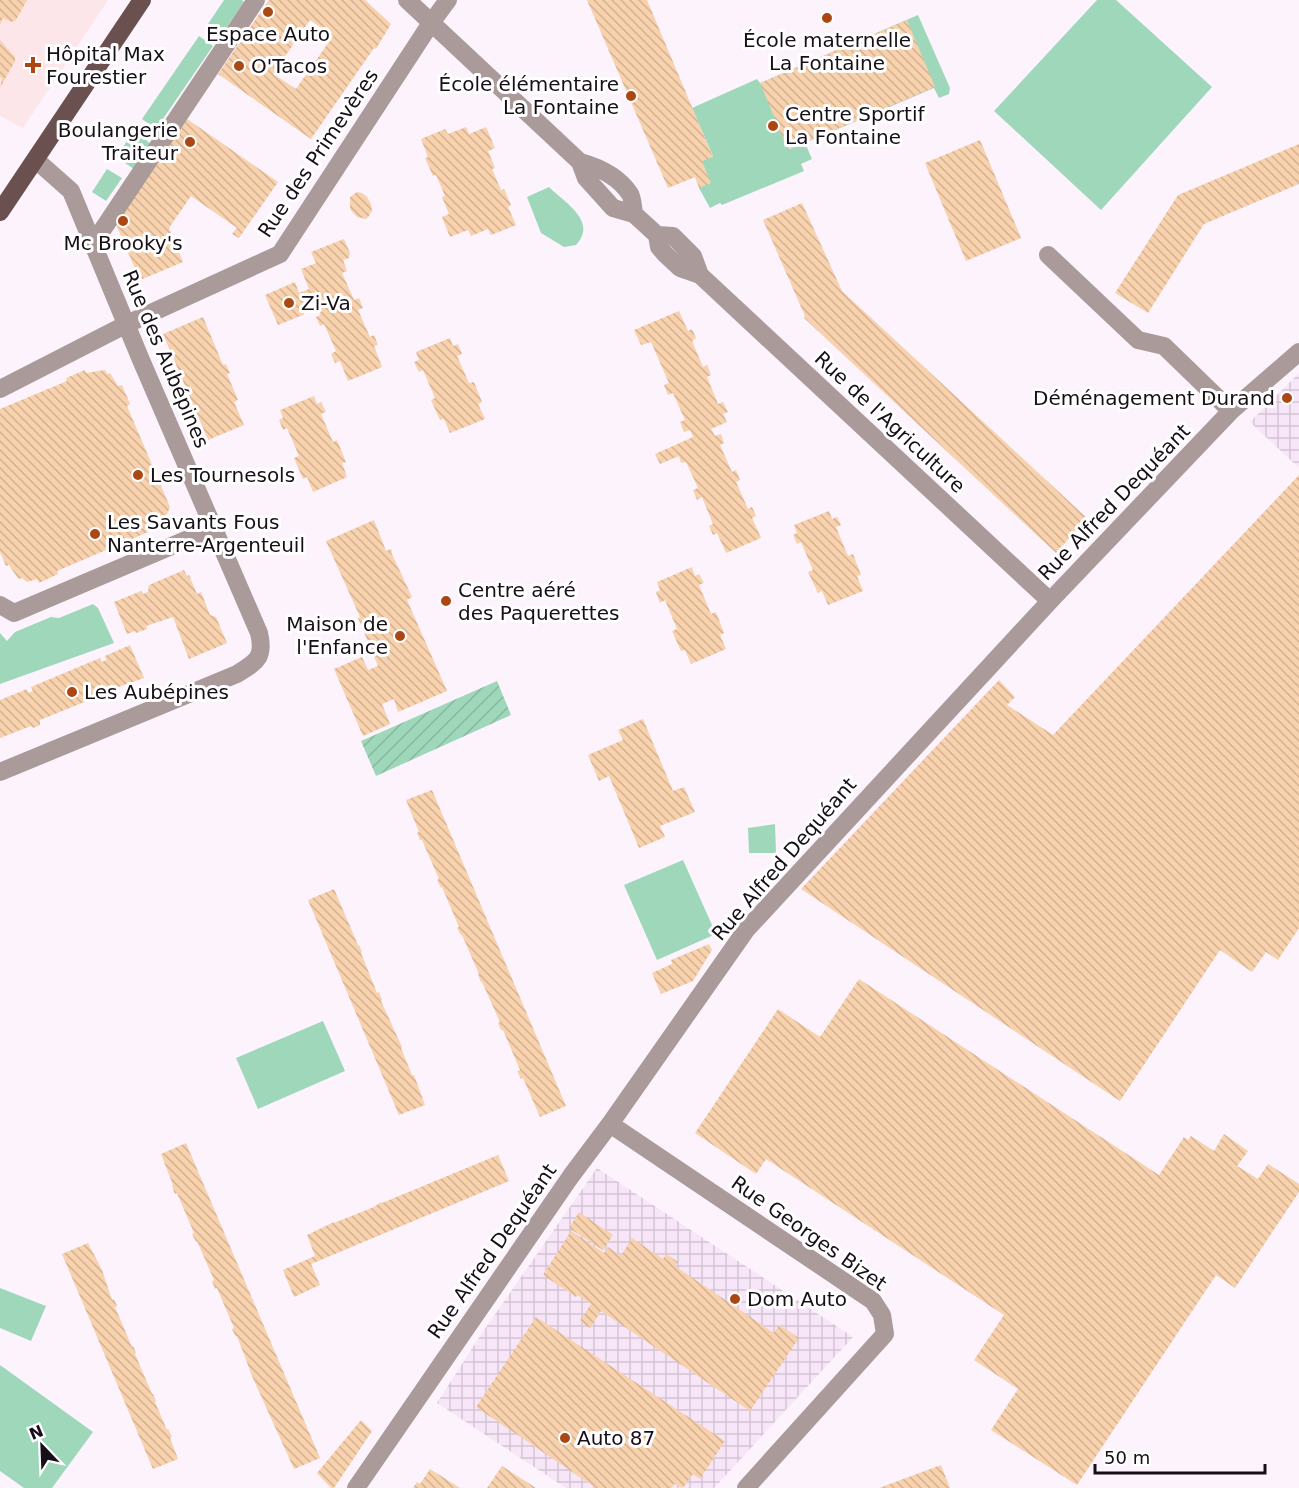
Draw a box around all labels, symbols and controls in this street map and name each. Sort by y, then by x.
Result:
marker: Espace Auto [261,5,275,19]
marker: École maternelle La Fontaine [820,11,834,25]
place label: Espace Auto [206,22,330,46]
place label: École maternelle La Fontaine [743,28,911,75]
place label: Hôpital Max Fourestier [46,42,165,89]
place label: O'Tacos [251,54,327,78]
marker: Hôpital Max Fourestier [24,56,42,74]
marker: O'Tacos [232,59,246,73]
street label: Rue des Primevères [253,64,383,242]
place label: École élémentaire La Fontaine [439,72,619,119]
marker: École élémentaire La Fontaine [624,89,638,103]
place label: Centre Sportif La Fontaine [785,102,925,149]
place label: Boulangerie Traiteur [58,118,179,165]
marker: Centre Sportif La Fontaine [766,119,780,133]
marker: Boulangerie Traiteur [183,135,197,149]
marker: Mc Brooky's [116,214,130,228]
place label: Mc Brooky's [63,231,183,255]
street label: Rue des Aubépines [118,266,214,452]
place label: Zi-Va [301,291,351,315]
marker: Zi-Va [282,296,296,310]
street label: Rue de l'Agriculture [810,346,970,498]
place label: Déménagement Durand [1033,386,1275,410]
marker: Déménagement Durand [1280,391,1294,405]
street label: Rue Alfred Dequéant [1033,419,1195,585]
place label: Les Tournesols [150,463,295,487]
marker: Les Tournesols [131,468,145,482]
place label: Les Savants Fous Nanterre-Argenteuil [107,510,305,557]
marker: Les Savants Fous Nanterre-Argenteuil [88,527,102,541]
place label: Centre aéré des Paquerettes [458,578,619,625]
marker: Centre aéré des Paquerettes [439,594,453,608]
place label: Maison de l'Enfance [286,612,388,659]
marker: Maison de l'Enfance [393,629,407,643]
place label: Les Aubépines [84,680,229,704]
marker: Les Aubépines [65,685,79,699]
street label: Rue Alfred Dequéant [707,773,861,945]
street label: Rue Alfred Dequéant [423,1159,562,1343]
street label: Rue Georges Bizet [727,1170,891,1296]
place label: Dom Auto [747,1287,847,1311]
marker: Dom Auto [728,1292,742,1306]
north arrow [12,1416,72,1476]
text: N [26,1421,46,1444]
place label: Auto 87 [577,1426,655,1450]
marker: Auto 87 [558,1431,572,1445]
scale bar [1095,1437,1264,1475]
text: 50 m [1104,1447,1150,1468]

